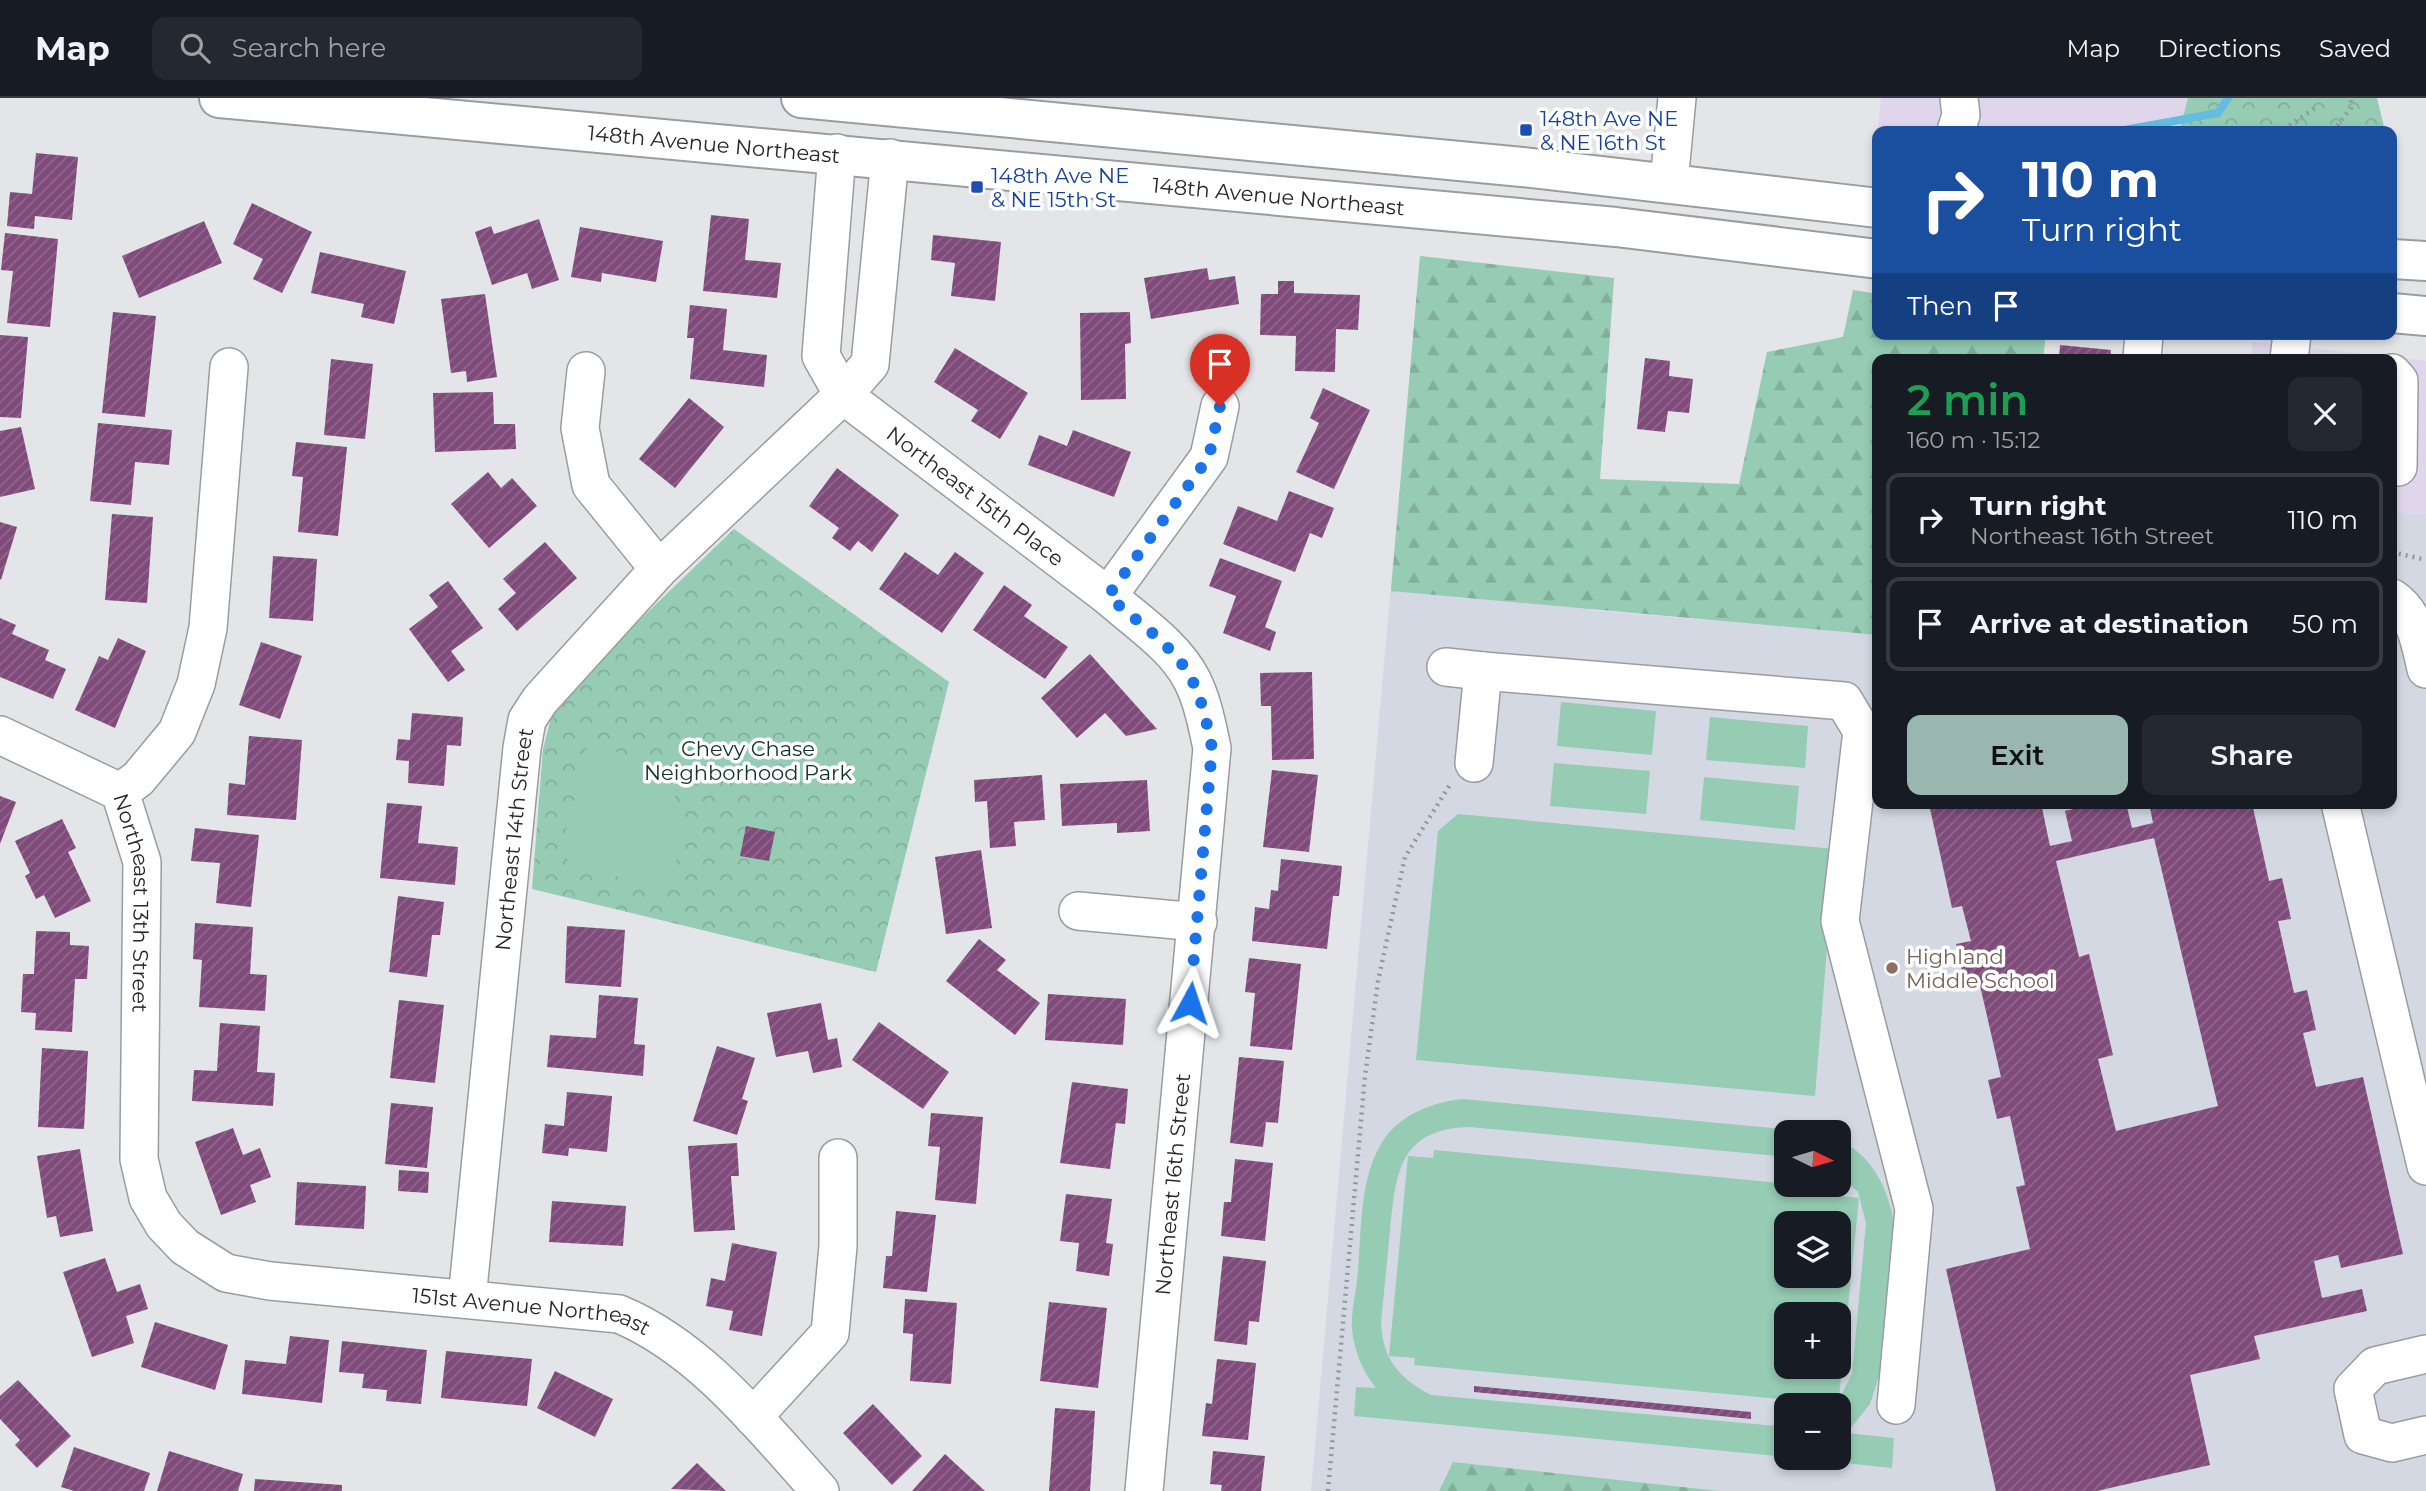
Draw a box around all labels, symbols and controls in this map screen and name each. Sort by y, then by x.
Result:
search box [152,17,642,80]
text: Map [35,28,110,68]
icon: search [176,29,214,67]
text: Search here [232,32,386,64]
text: Map [2067,34,2120,63]
text: Directions [2158,34,2281,63]
text: Saved [2319,34,2391,63]
place label: 148th Ave NE & NE 16th St [1540,106,1678,155]
street label: 148th Avenue Northeast [587,120,841,168]
marker: 148th Ave NE & NE 16th St [1518,122,1534,138]
text: 110 m [2022,150,2159,209]
icon: right [1907,154,1998,245]
place label: 148th Ave NE & NE 15th St [991,163,1129,212]
street label: 148th Avenue Northeast [1151,172,1406,220]
marker: 148th Ave NE & NE 15th St [969,179,985,195]
text: Turn right [2022,210,2182,249]
icon: arrive [1987,287,2025,325]
text: Then [1907,290,1973,322]
pin [1190,334,1250,406]
icon: arrive [1201,345,1239,383]
text: 2 min [1907,374,2028,426]
button: close [2288,377,2362,451]
street label: Northeast 15th Place [882,420,1069,571]
text: 160 m · 15:12 [1907,426,2040,454]
text: Turn right [1970,490,2106,522]
icon: right [1911,501,1949,539]
text: 110 m [2288,504,2358,536]
text: Northeast 16th Street [1970,522,2214,550]
icon: arrive [1911,605,1949,643]
text: Arrive at destination [1970,608,2249,640]
text: 50 m [2292,608,2358,640]
button: Exit [1907,715,2128,795]
button: Share [2142,715,2362,795]
street label: Northeast 14th Street [489,726,538,952]
park label: Chevy Chase Neighborhood Park [644,736,852,785]
street label: Northeast 13th Street [109,790,155,1013]
place label: Highland Middle School [1906,944,2055,993]
marker: Highland Middle School [1884,960,1900,976]
position arrow [1153,966,1227,1040]
street label: Northeast 16th Street [1149,1072,1195,1296]
north arrow [1774,1120,1852,1197]
map controls [1774,1120,1851,1470]
button: layers [1774,1211,1851,1288]
street label: 151st Avenue Northeast [411,1282,655,1340]
button: + [1774,1302,1851,1379]
button: − [1774,1393,1851,1470]

